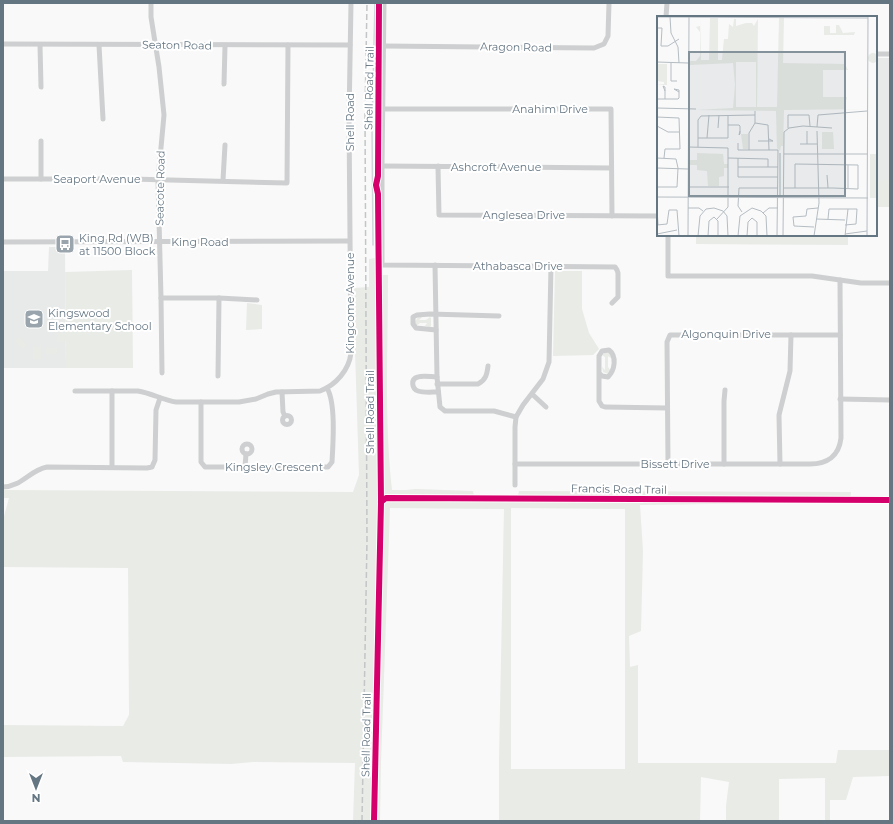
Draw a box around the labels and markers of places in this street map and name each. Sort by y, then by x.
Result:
place label: King Rd (WB) at 11500 Block [79,231,156,258]
bus stop icon: King Rd (WB) at 11500 Block [54,233,76,255]
place label: Kingswood Elementary School [48,306,152,333]
school or university icon: Kingswood Elementary School [23,308,45,330]

